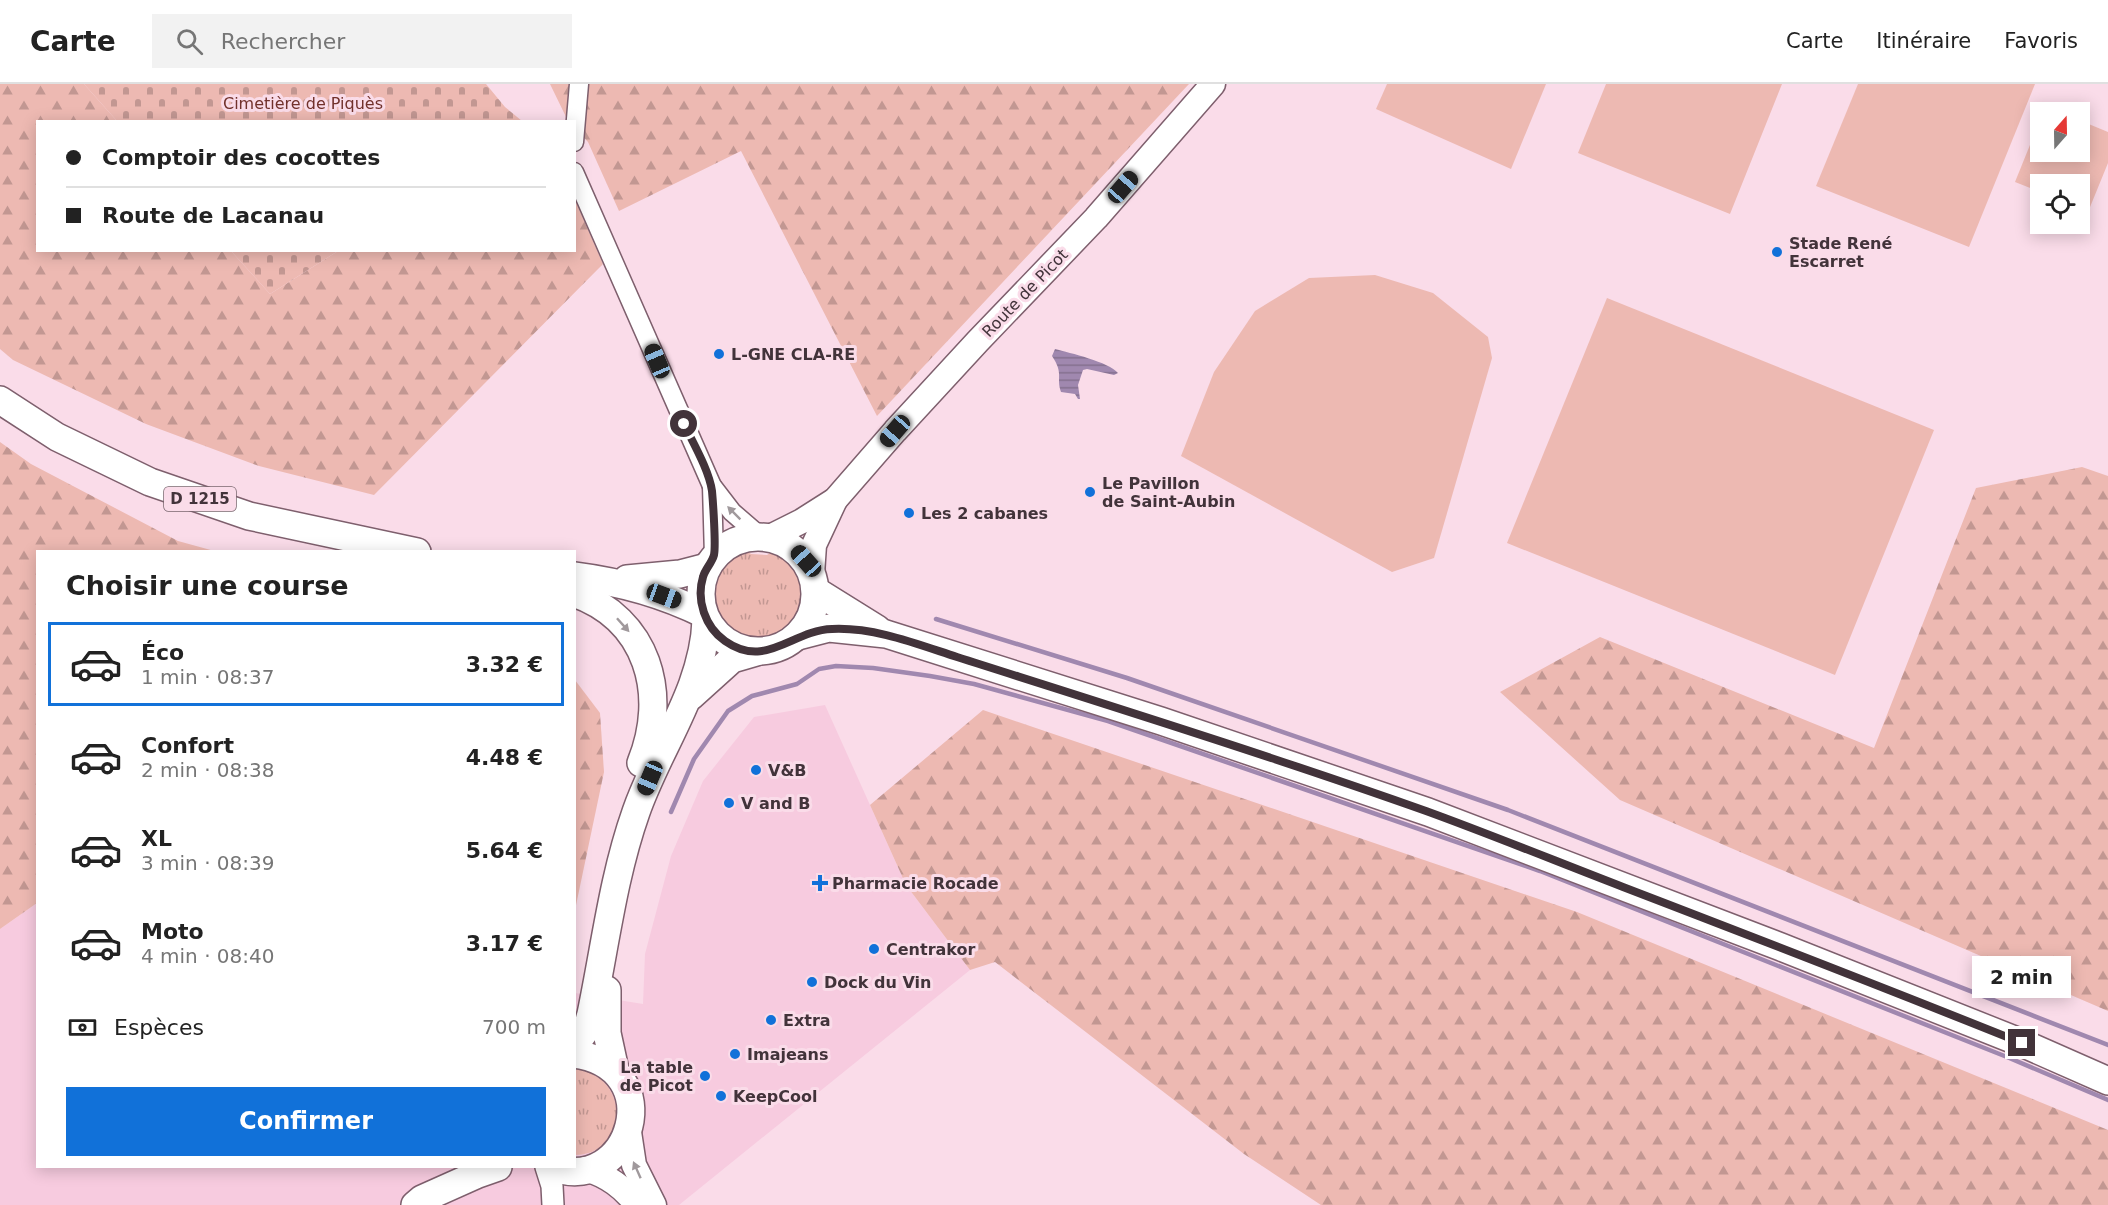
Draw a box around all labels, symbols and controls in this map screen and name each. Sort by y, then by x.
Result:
search box [152,14,572,68]
text: Carte [30,25,116,58]
icon: search [173,25,206,58]
text: Rechercher [221,29,345,54]
text: Carte [1786,29,1843,53]
text: Itinéraire [1876,29,1971,53]
text: Favoris [2004,29,2078,53]
park label: Cimetière de Piquès [223,94,383,113]
north arrow [2030,102,2090,162]
map controls [2030,102,2090,234]
text: Comptoir des cocottes [102,145,380,170]
car [1104,168,1142,206]
button: locate [2030,174,2090,234]
text: Route de Lacanau [102,203,324,228]
place label: Stade René Escarret [1789,234,1892,271]
street label: Route de Picot [978,245,1072,341]
marker: Stade René Escarret [1770,245,1784,259]
car [642,341,672,381]
place label: L-GNE CLA-RE [731,345,855,364]
marker: L-GNE CLA-RE [712,347,726,361]
route start [670,410,697,437]
car [876,412,914,450]
place label: Le Pavillon de Saint-Aubin [1102,474,1235,511]
marker: Le Pavillon de Saint-Aubin [1083,485,1097,499]
road number: D 1215 [164,487,236,511]
place label: Les 2 cabanes [921,504,1048,523]
one-way arrow [727,506,742,520]
marker: Les 2 cabanes [902,506,916,520]
car [787,542,825,580]
text: Choisir une course [66,570,349,601]
car [644,581,684,611]
one-way arrow [616,617,630,632]
icon: car [69,637,123,691]
text: Éco [141,640,184,665]
text: 3.32 € [466,652,543,677]
text: 1 min · 08:37 [141,665,275,689]
icon: car [69,730,123,784]
text: Confort [141,733,234,758]
text: 4.48 € [466,745,543,770]
text: 2 min · 08:38 [141,758,275,782]
car [635,758,665,798]
place label: V&B [768,761,807,780]
marker: V&B [749,763,763,777]
place label: V and B [741,794,810,813]
marker: V and B [722,796,736,810]
icon: car [69,823,123,877]
text: XL [141,826,172,851]
text: 5.64 € [466,838,543,863]
text: 3 min · 08:39 [141,851,275,875]
place label: Pharmacie Rocade [832,874,999,893]
marker: Pharmacie Rocade [813,876,827,890]
icon: car [69,916,123,970]
text: Moto [141,919,204,944]
text: 3.17 € [466,931,543,956]
place label: Centrakor [886,940,976,959]
marker: Centrakor [867,942,881,956]
text: 4 min · 08:40 [141,944,275,968]
callout: 2 min [1972,956,2072,998]
text: 2 min [1990,965,2053,989]
place label: Dock du Vin [824,973,931,992]
marker: Dock du Vin [805,975,819,989]
icon: cash [66,1011,99,1044]
place label: Extra [783,1011,831,1030]
marker: Extra [764,1013,778,1027]
text: Espèces [114,1015,204,1040]
text: 700 m [482,1015,546,1039]
route end [2008,1029,2035,1056]
place label: Imajeans [747,1045,828,1064]
marker: Imajeans [728,1047,742,1061]
place label: La table de Picot [620,1058,693,1095]
marker: La table de Picot [698,1069,712,1083]
button: Confirmer [66,1087,546,1156]
place label: KeepCool [733,1087,817,1106]
marker: KeepCool [714,1089,728,1103]
one-way arrow [632,1161,642,1179]

